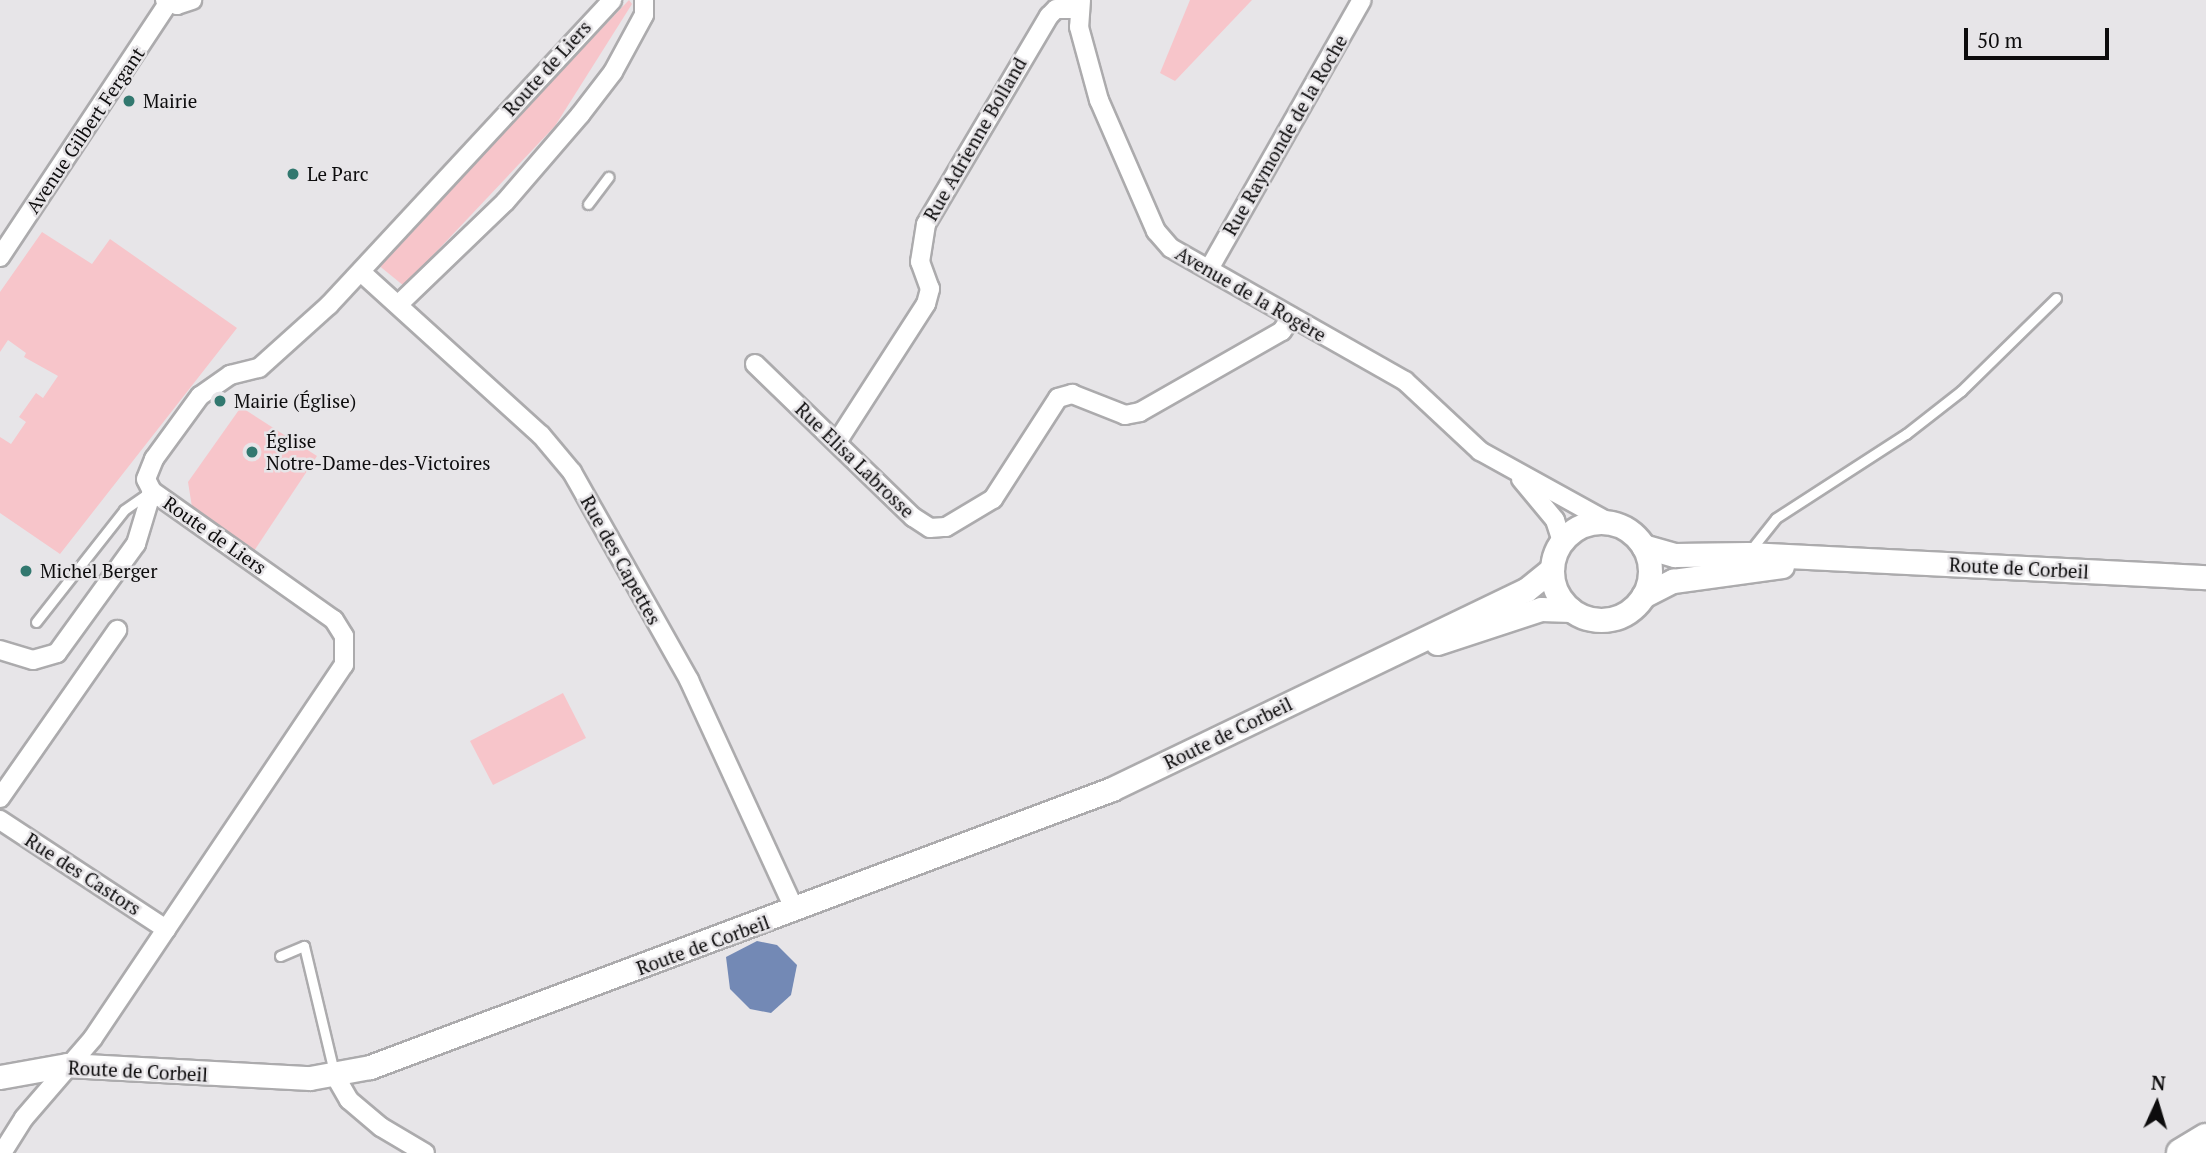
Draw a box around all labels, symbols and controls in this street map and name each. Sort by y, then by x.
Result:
scale bar [1968,14,2113,58]
street label: Route de Liers [498,16,596,120]
text: 50 m [1977,26,2023,54]
street label: Rue Raymonde de la Roche [1218,31,1352,239]
street label: Avenue Gilbert Fergant [21,43,149,217]
street label: Rue Adrienne Bolland [919,53,1031,225]
place label: Mairie [143,90,197,112]
marker: Mairie [121,93,137,109]
place label: Le Parc [307,163,369,185]
marker: Le Parc [285,166,301,182]
street label: Avenue de la Rogère [1172,242,1330,346]
place label: Mairie (Église) [234,390,356,412]
marker: Mairie (Église) [212,393,228,409]
street label: Rue Elisa Labrosse [791,398,919,522]
place label: Église Notre-Dame-des-Victoires [266,430,491,474]
marker: Église Notre-Dame-des-Victoires [244,444,260,460]
street label: Route de Liers [159,491,271,579]
street label: Rue des Capettes [576,491,666,629]
street label: Route de Corbeil [1948,553,2090,583]
place label: Michel Berger [40,560,157,582]
marker: Michel Berger [18,563,34,579]
street label: Route de Corbeil [1160,692,1296,774]
street label: Rue des Castors [21,828,145,920]
street label: Route de Corbeil [633,910,773,980]
street label: Route de Corbeil [67,1056,209,1086]
north arrow [2122,1069,2192,1139]
text: N [2150,1070,2167,1096]

